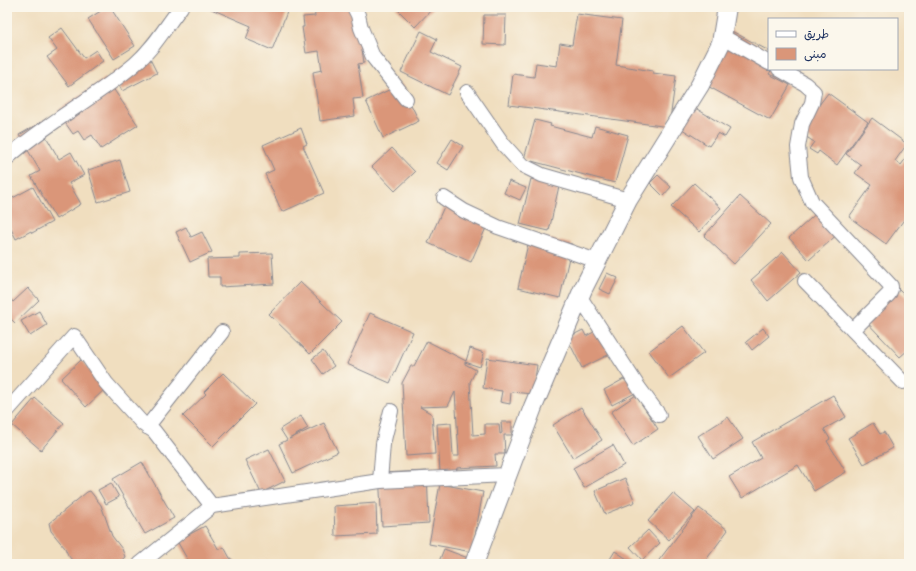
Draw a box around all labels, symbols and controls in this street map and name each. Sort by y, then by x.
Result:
legend [768,18,898,70]
text: طريق [804,27,829,41]
text: مبنى [804,47,827,62]

